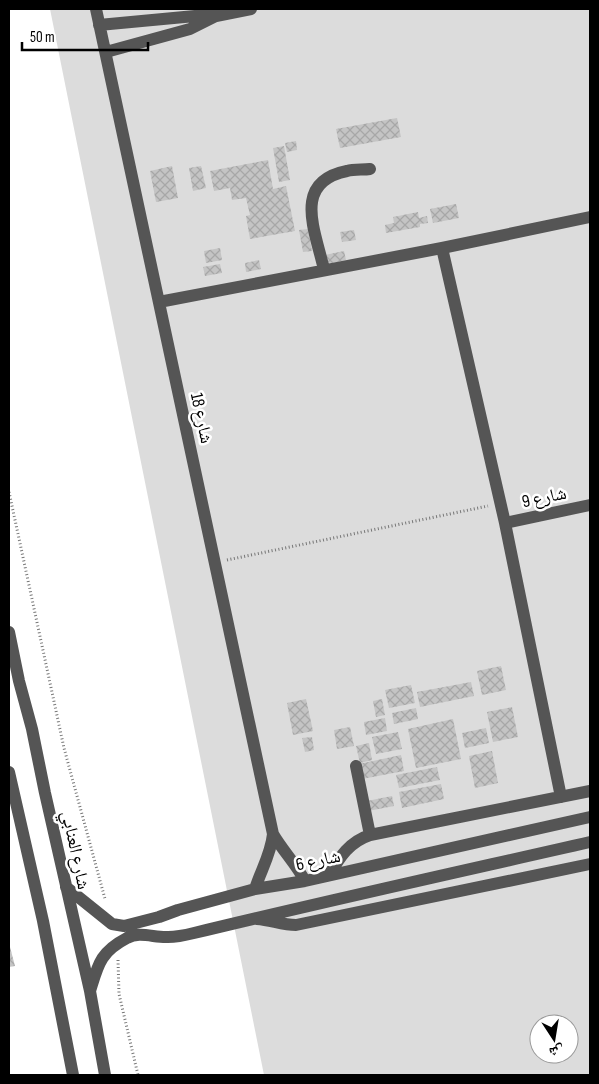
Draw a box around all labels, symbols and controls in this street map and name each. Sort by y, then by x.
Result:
scale bar [22,20,149,52]
text: 50 m [30,28,55,47]
street label: شارع 18 [186,391,217,445]
street label: شارع 9 [520,483,568,512]
street label: شارع العنابي [53,809,94,892]
street label: شارع 6 [294,846,342,875]
north arrow [529,1014,579,1064]
text: ش [547,1041,566,1061]

